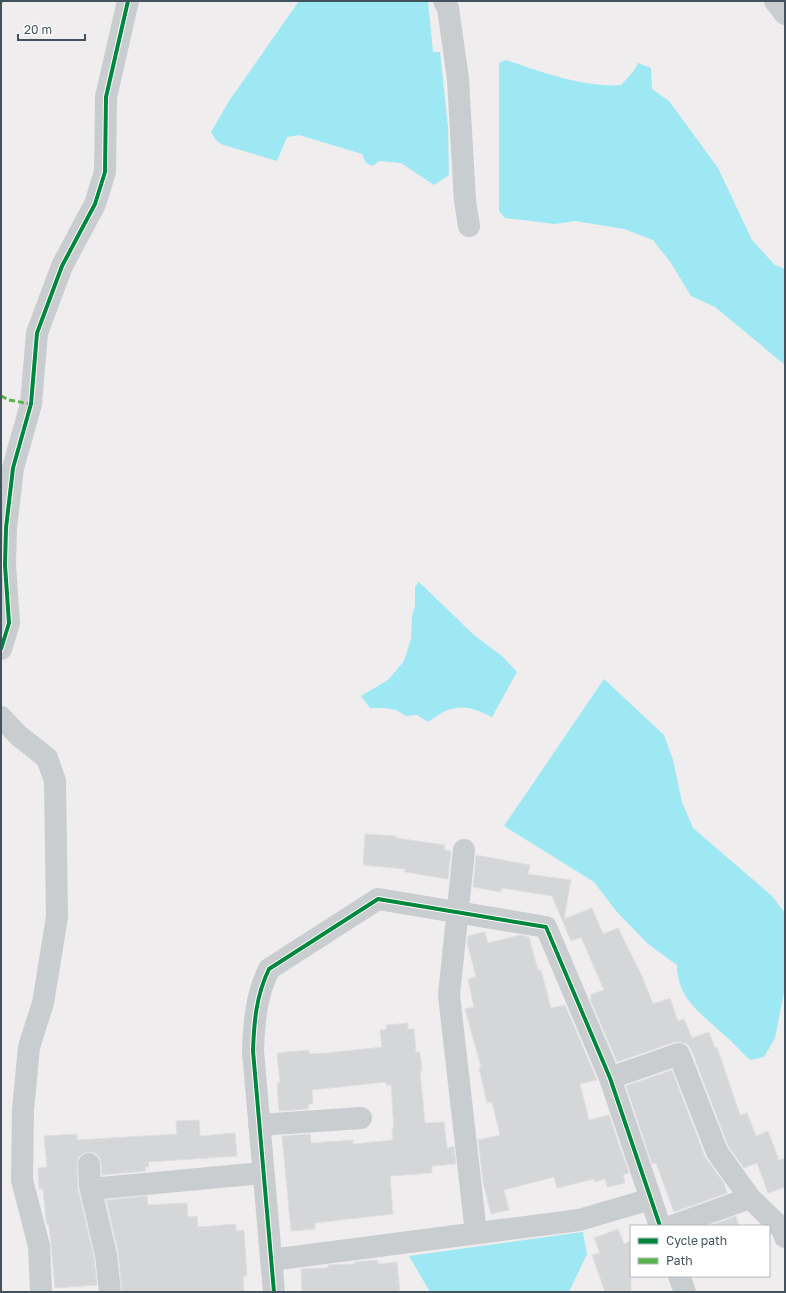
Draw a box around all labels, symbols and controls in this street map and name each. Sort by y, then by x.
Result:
scale bar [18,16,85,42]
text: 20 m [24,22,52,37]
legend [630,1225,770,1277]
text: Cycle path [666,1233,727,1248]
text: Path [666,1253,693,1268]

